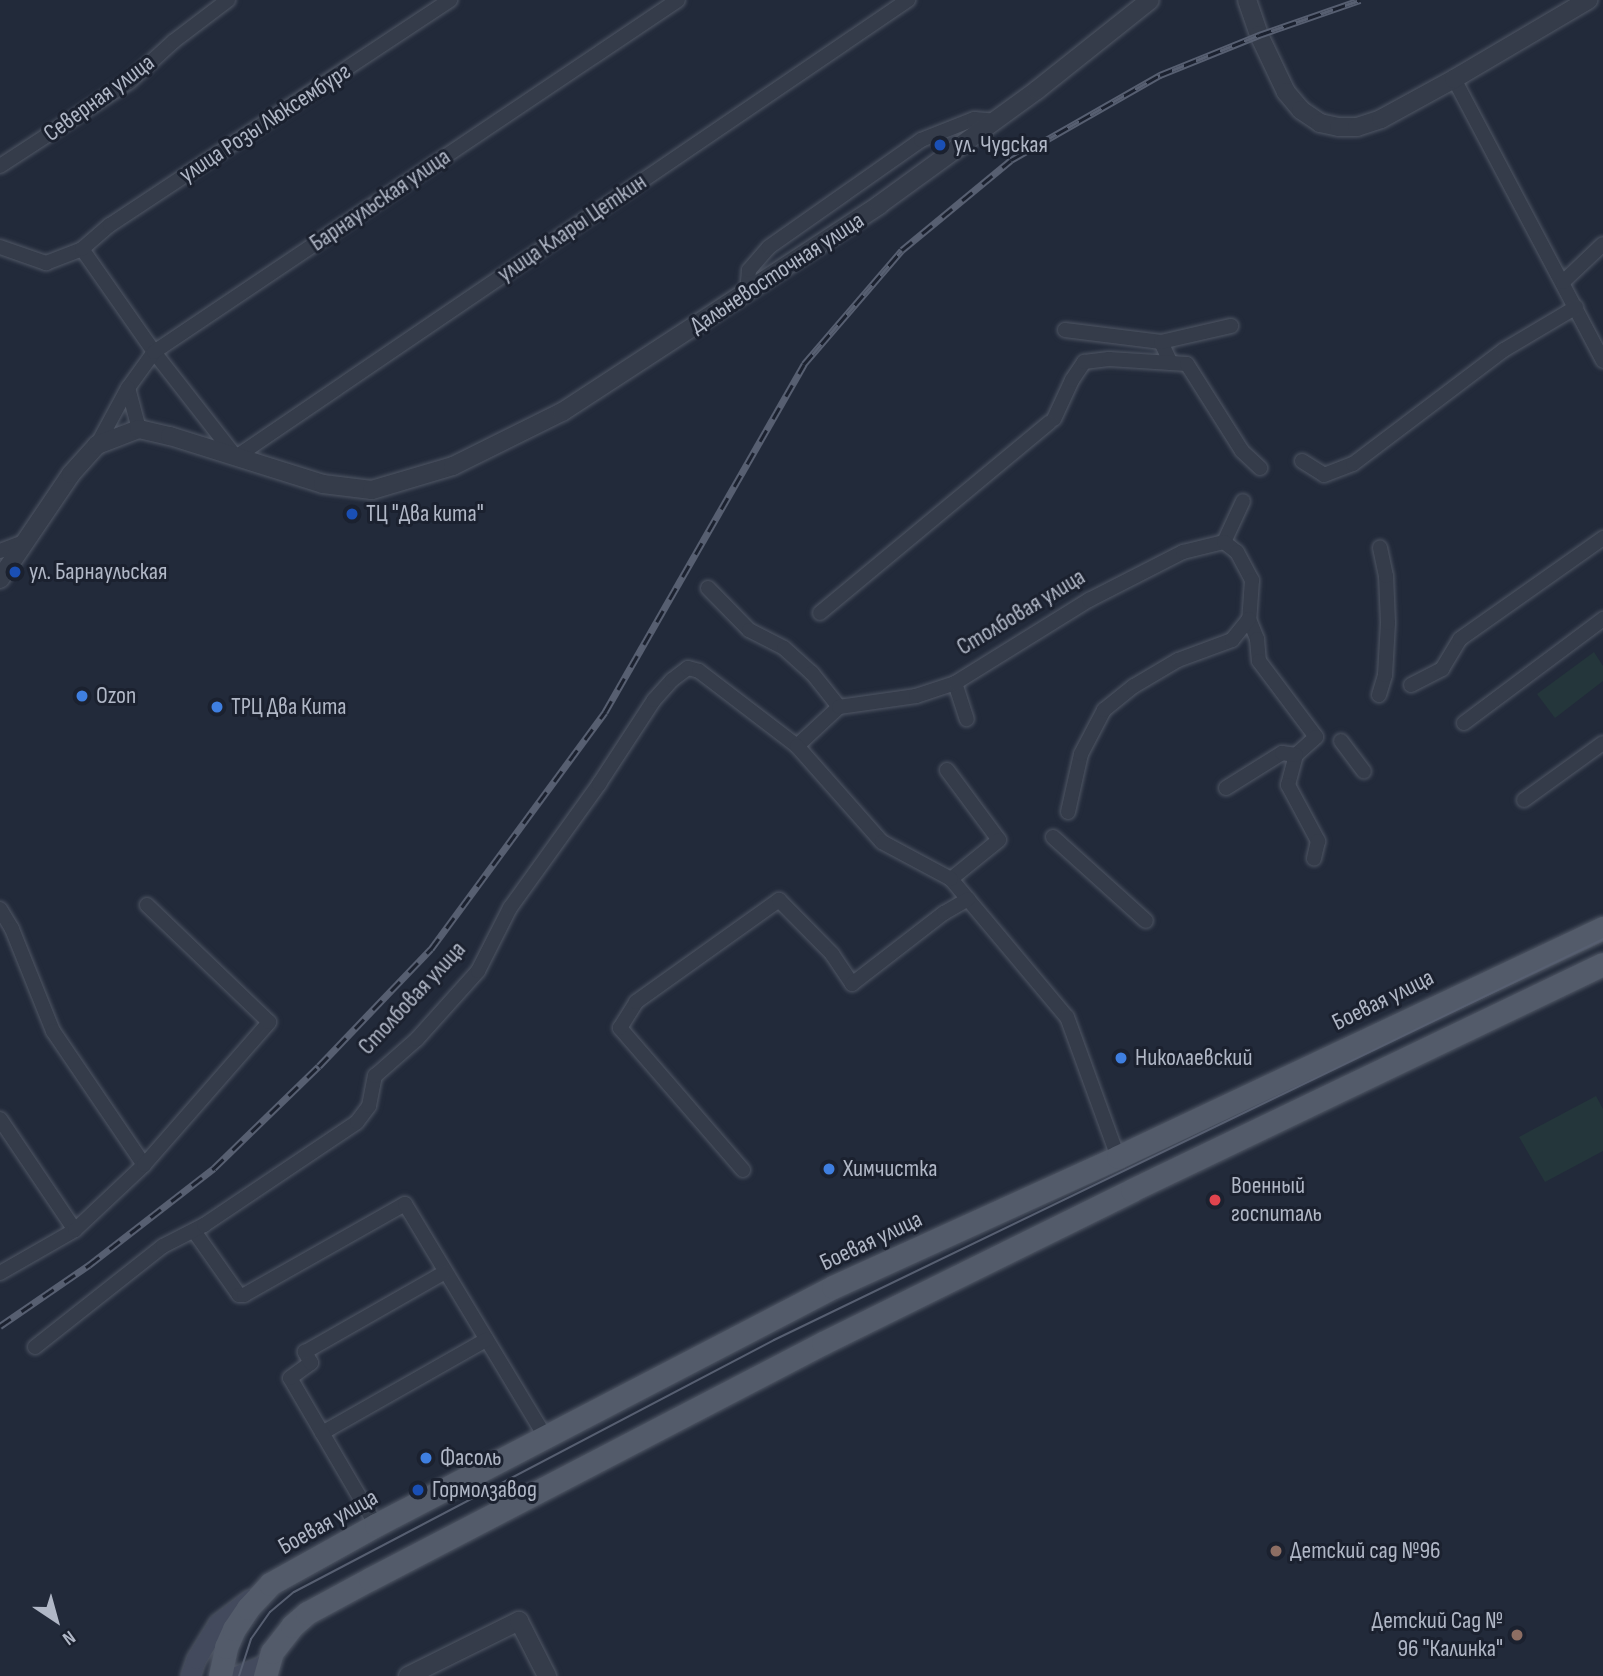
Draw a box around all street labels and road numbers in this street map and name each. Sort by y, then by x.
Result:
street label: Северная улица [38,48,160,148]
street label: улица Розы Люксембург [174,57,356,189]
street label: Барнаульская улица [304,142,456,258]
street label: улица Клары Цеткин [492,168,652,288]
street label: Дальневосточная улица [685,206,869,340]
street label: Столбовая улица [952,562,1090,662]
street label: Столбовая улица [352,935,472,1061]
street label: Боевая улица [1328,963,1438,1037]
street label: Боевая улица [815,1205,927,1277]
street label: Боевая улица [273,1483,383,1561]

